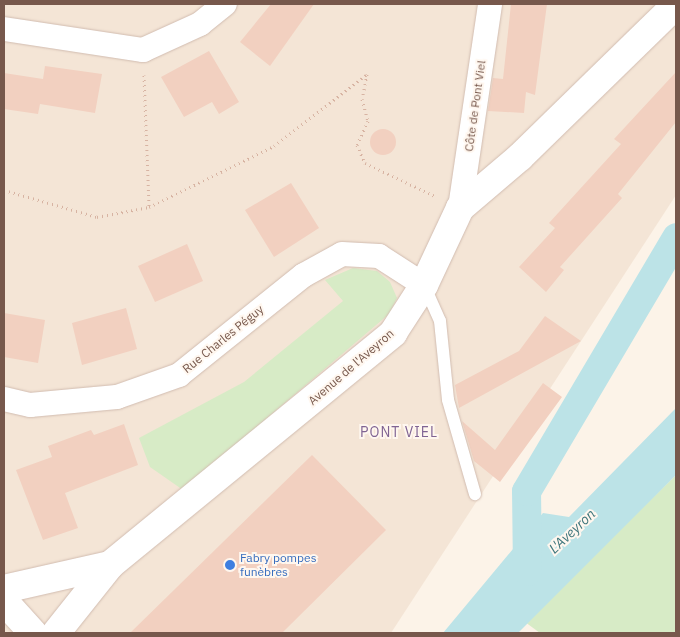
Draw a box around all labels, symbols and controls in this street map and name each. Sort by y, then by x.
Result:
street label: Côte de Pont Viel [461,59,489,153]
street label: Rue Charles Péguy [180,302,266,376]
street label: Avenue de l'Aveyron [305,326,397,408]
district label: PONT VIEL [359,424,439,440]
water label: L'Aveyron [545,505,599,557]
place label: Fabry pompes funèbres [240,551,316,579]
marker: Fabry pompes funèbres [224,559,236,571]

